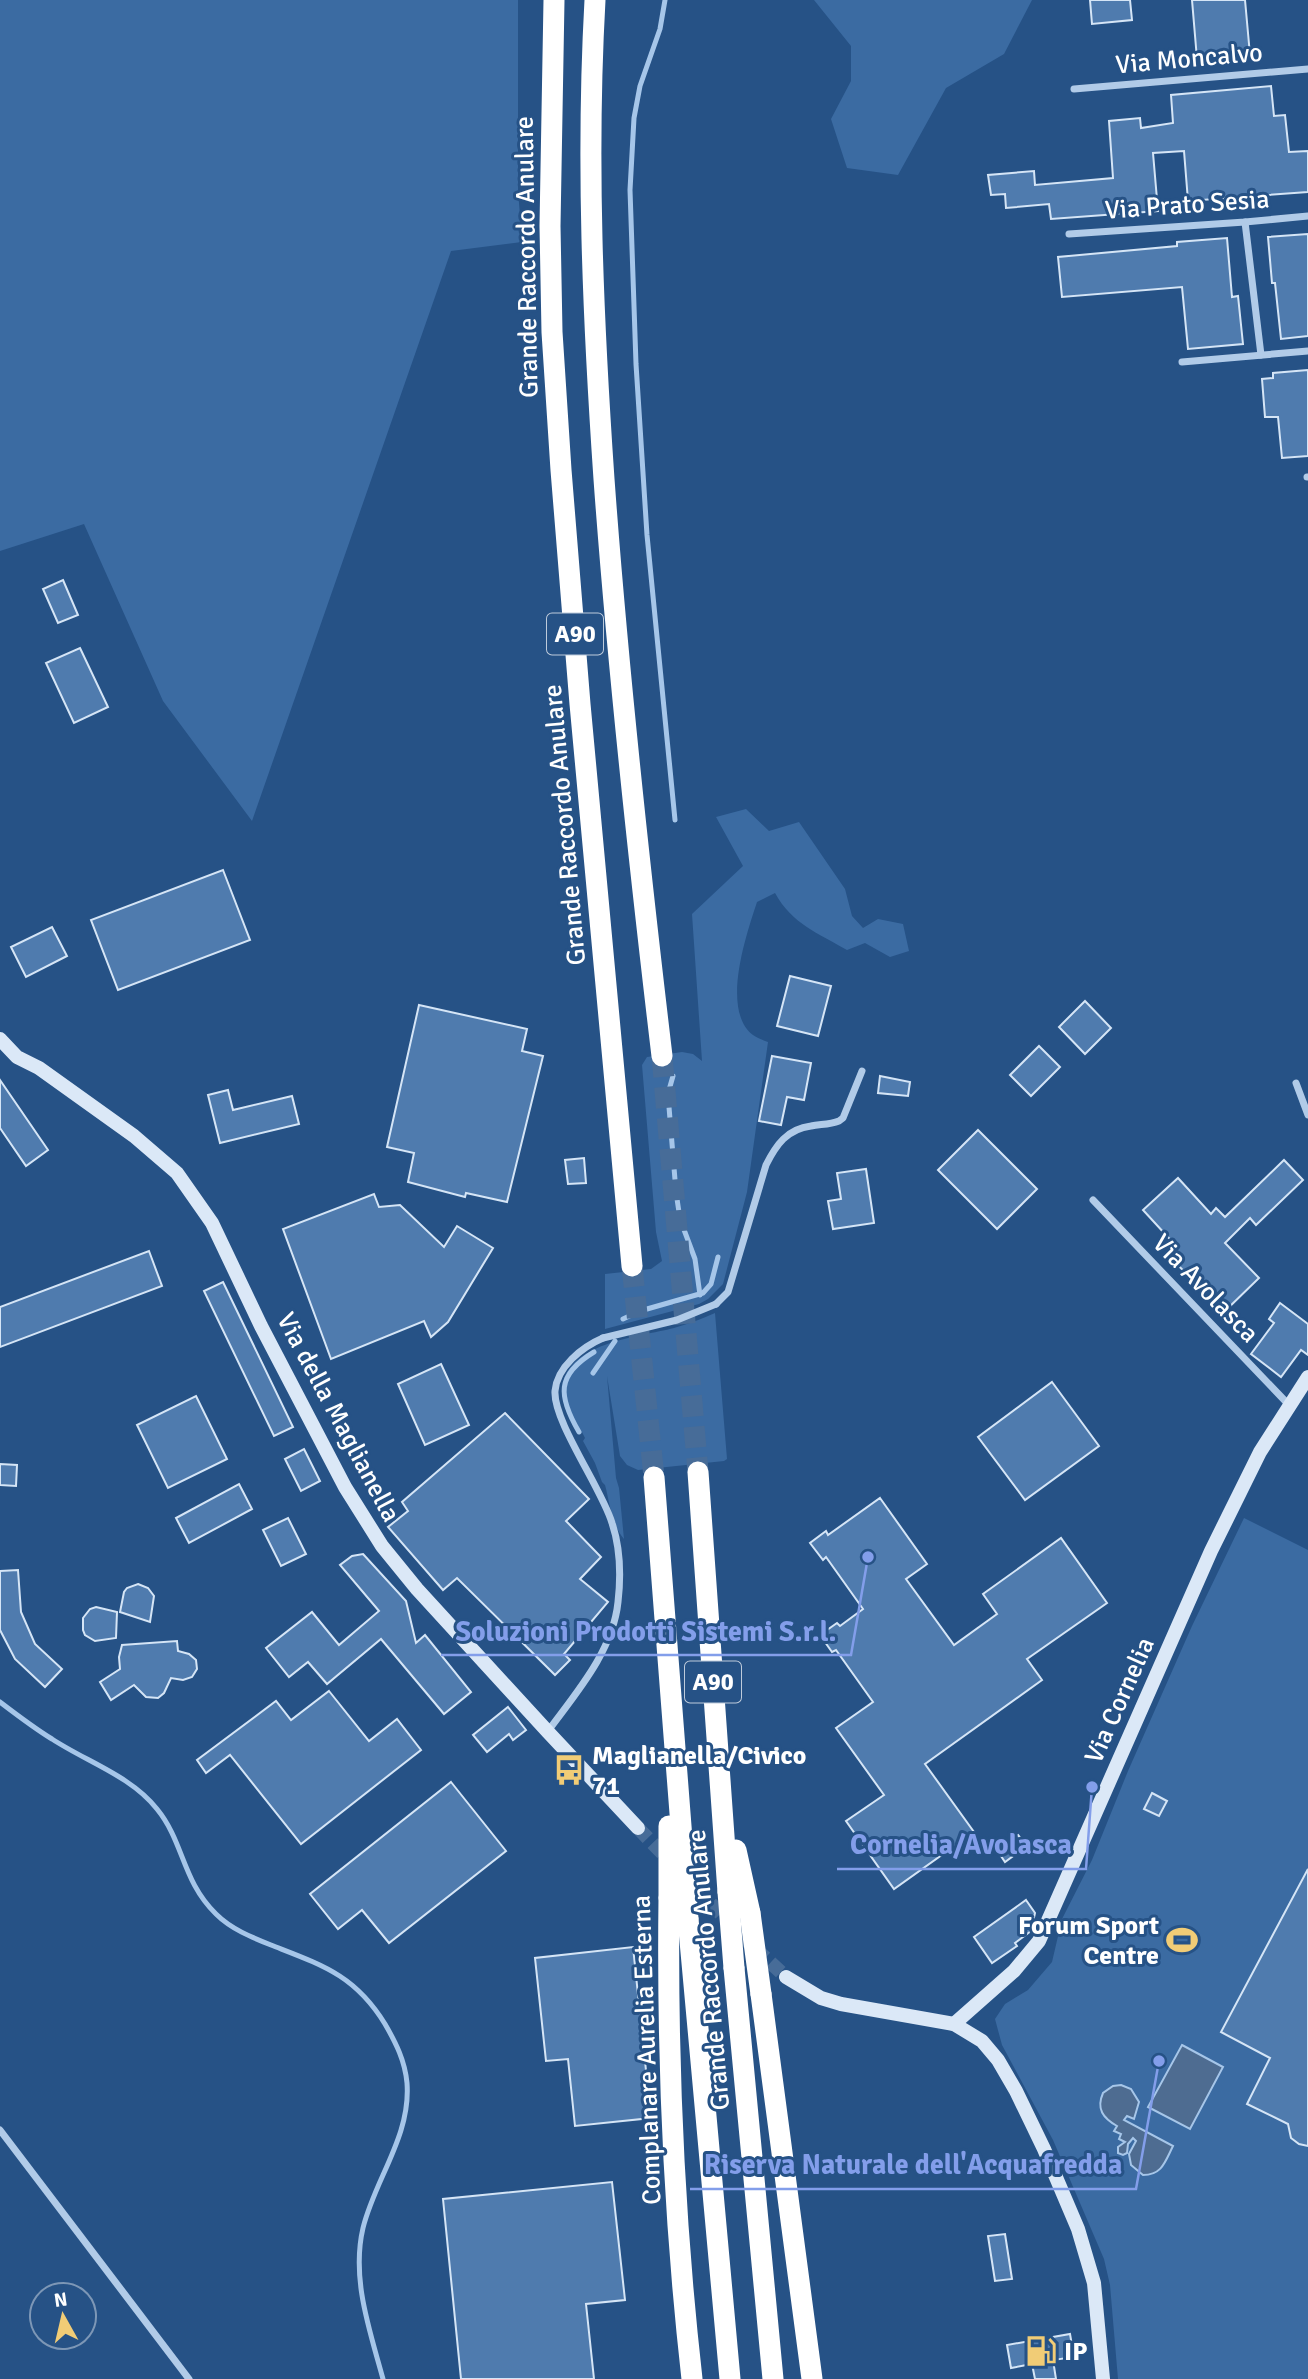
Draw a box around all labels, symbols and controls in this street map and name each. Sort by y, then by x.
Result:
street label: Via Moncalvo [1114,37,1264,81]
street label: Grande Raccordo Anulare [509,116,545,398]
street label: Via Prato Sesia [1104,183,1270,227]
road number: A90 [547,614,603,654]
street label: Grande Raccordo Anulare [537,683,593,967]
street label: Via Avolasca [1145,1228,1265,1350]
street label: Via della Maglianella [269,1307,407,1528]
callout: Soluzioni Prodotti Sistemi S.r.l. [441,1606,851,1655]
text: Soluzioni Prodotti Sistemi S.r.l. [455,1615,837,1649]
street label: Via Cornelia [1078,1632,1162,1768]
road number: A90 [685,1662,741,1702]
place label: Maglianella/Civico 71 [592,1740,806,1802]
bus stop icon: Maglianella/Civico 71 [552,1753,586,1787]
callout: Cornelia/Avolasca [837,1820,1086,1869]
street label: Grande Raccordo Anulare [681,1828,737,2112]
text: Cornelia/Avolasca [850,1828,1072,1862]
street label: Complanare Aurelia Esterna [626,1895,668,2205]
place label: Forum Sport Centre [1018,1910,1159,1972]
sports icon: Forum Sport Centre [1165,1923,1199,1957]
callout: Riserva Naturale dell'Acquafredda [690,2140,1136,2189]
text: Riserva Naturale dell'Acquafredda [704,2148,1122,2182]
north arrow [28,2281,98,2351]
text: N [53,2287,69,2313]
fuel station icon: IP [1024,2334,1058,2368]
place label: IP [1064,2336,1088,2368]

